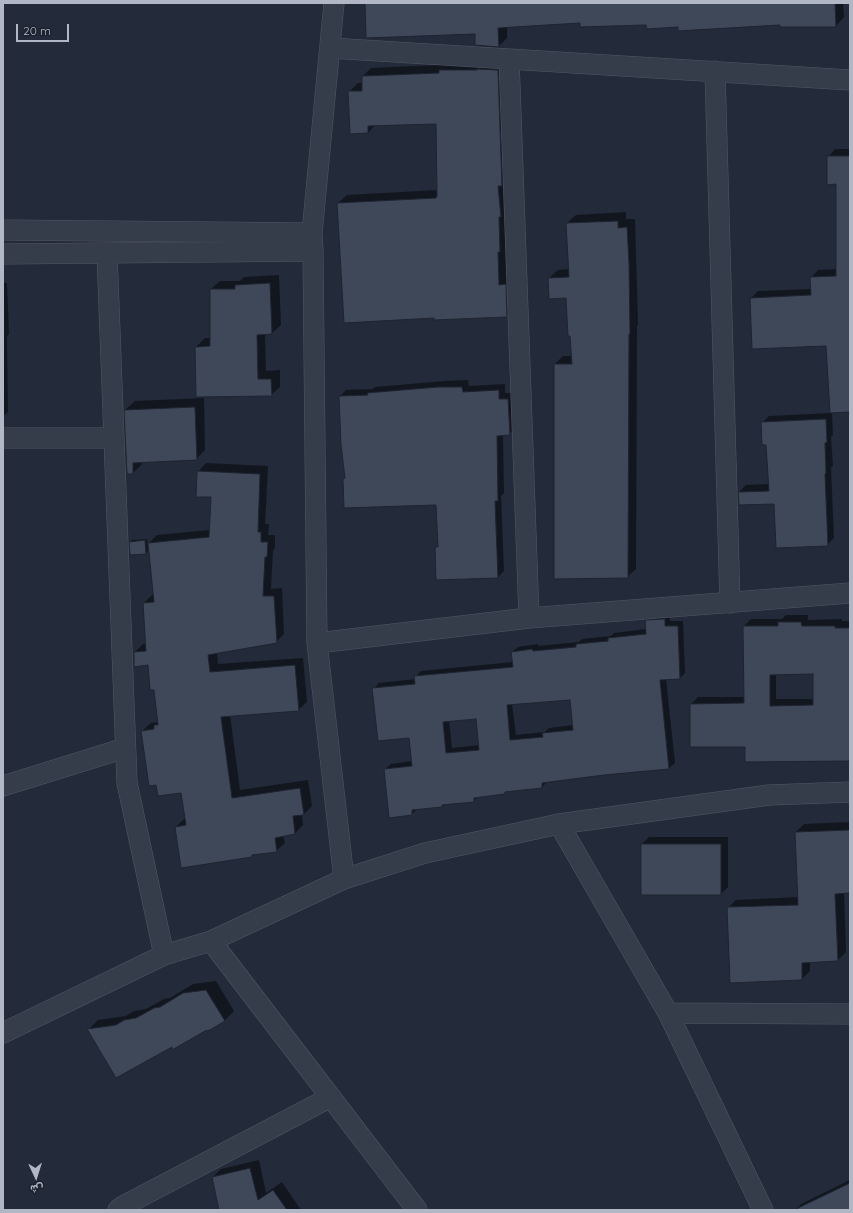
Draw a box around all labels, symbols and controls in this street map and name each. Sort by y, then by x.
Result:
scale bar [18,16,71,42]
text: 20 m [23,23,51,38]
north arrow [16,1157,56,1197]
text: ش [30,1182,44,1196]

